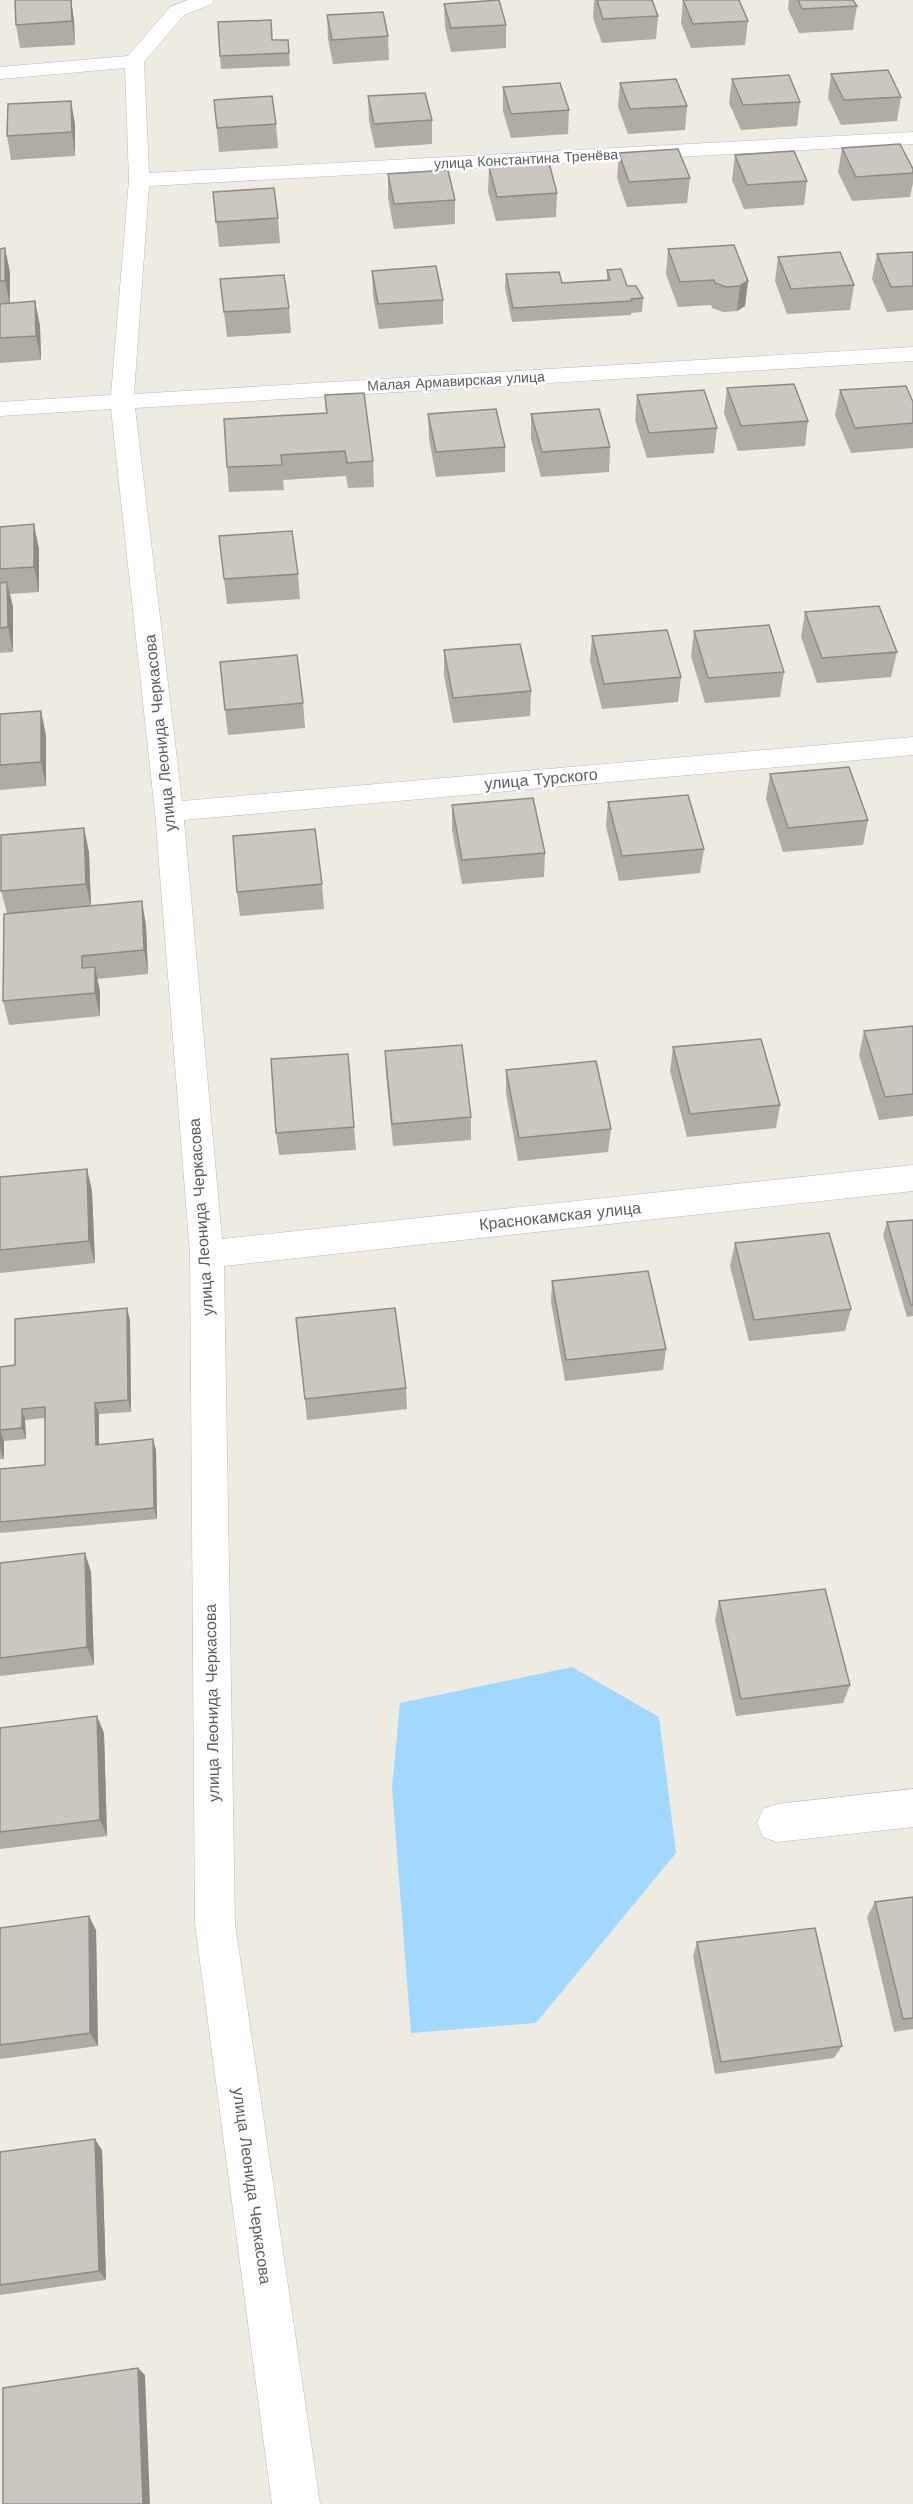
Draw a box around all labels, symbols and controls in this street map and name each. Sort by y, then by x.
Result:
street label: улица Константина Тренёва [434,146,619,172]
street label: Малая Армавирская улица [367,368,545,394]
street label: улица Леонида Черкасова [140,633,180,833]
street label: улица Турского [484,765,598,793]
street label: улица Леонида Черкасова [185,1117,217,1317]
street label: Краснокамская улица [478,1198,642,1234]
street label: улица Леонида Черкасова [201,1604,223,1802]
street label: улица Леонида Черкасова [229,2087,275,2286]

